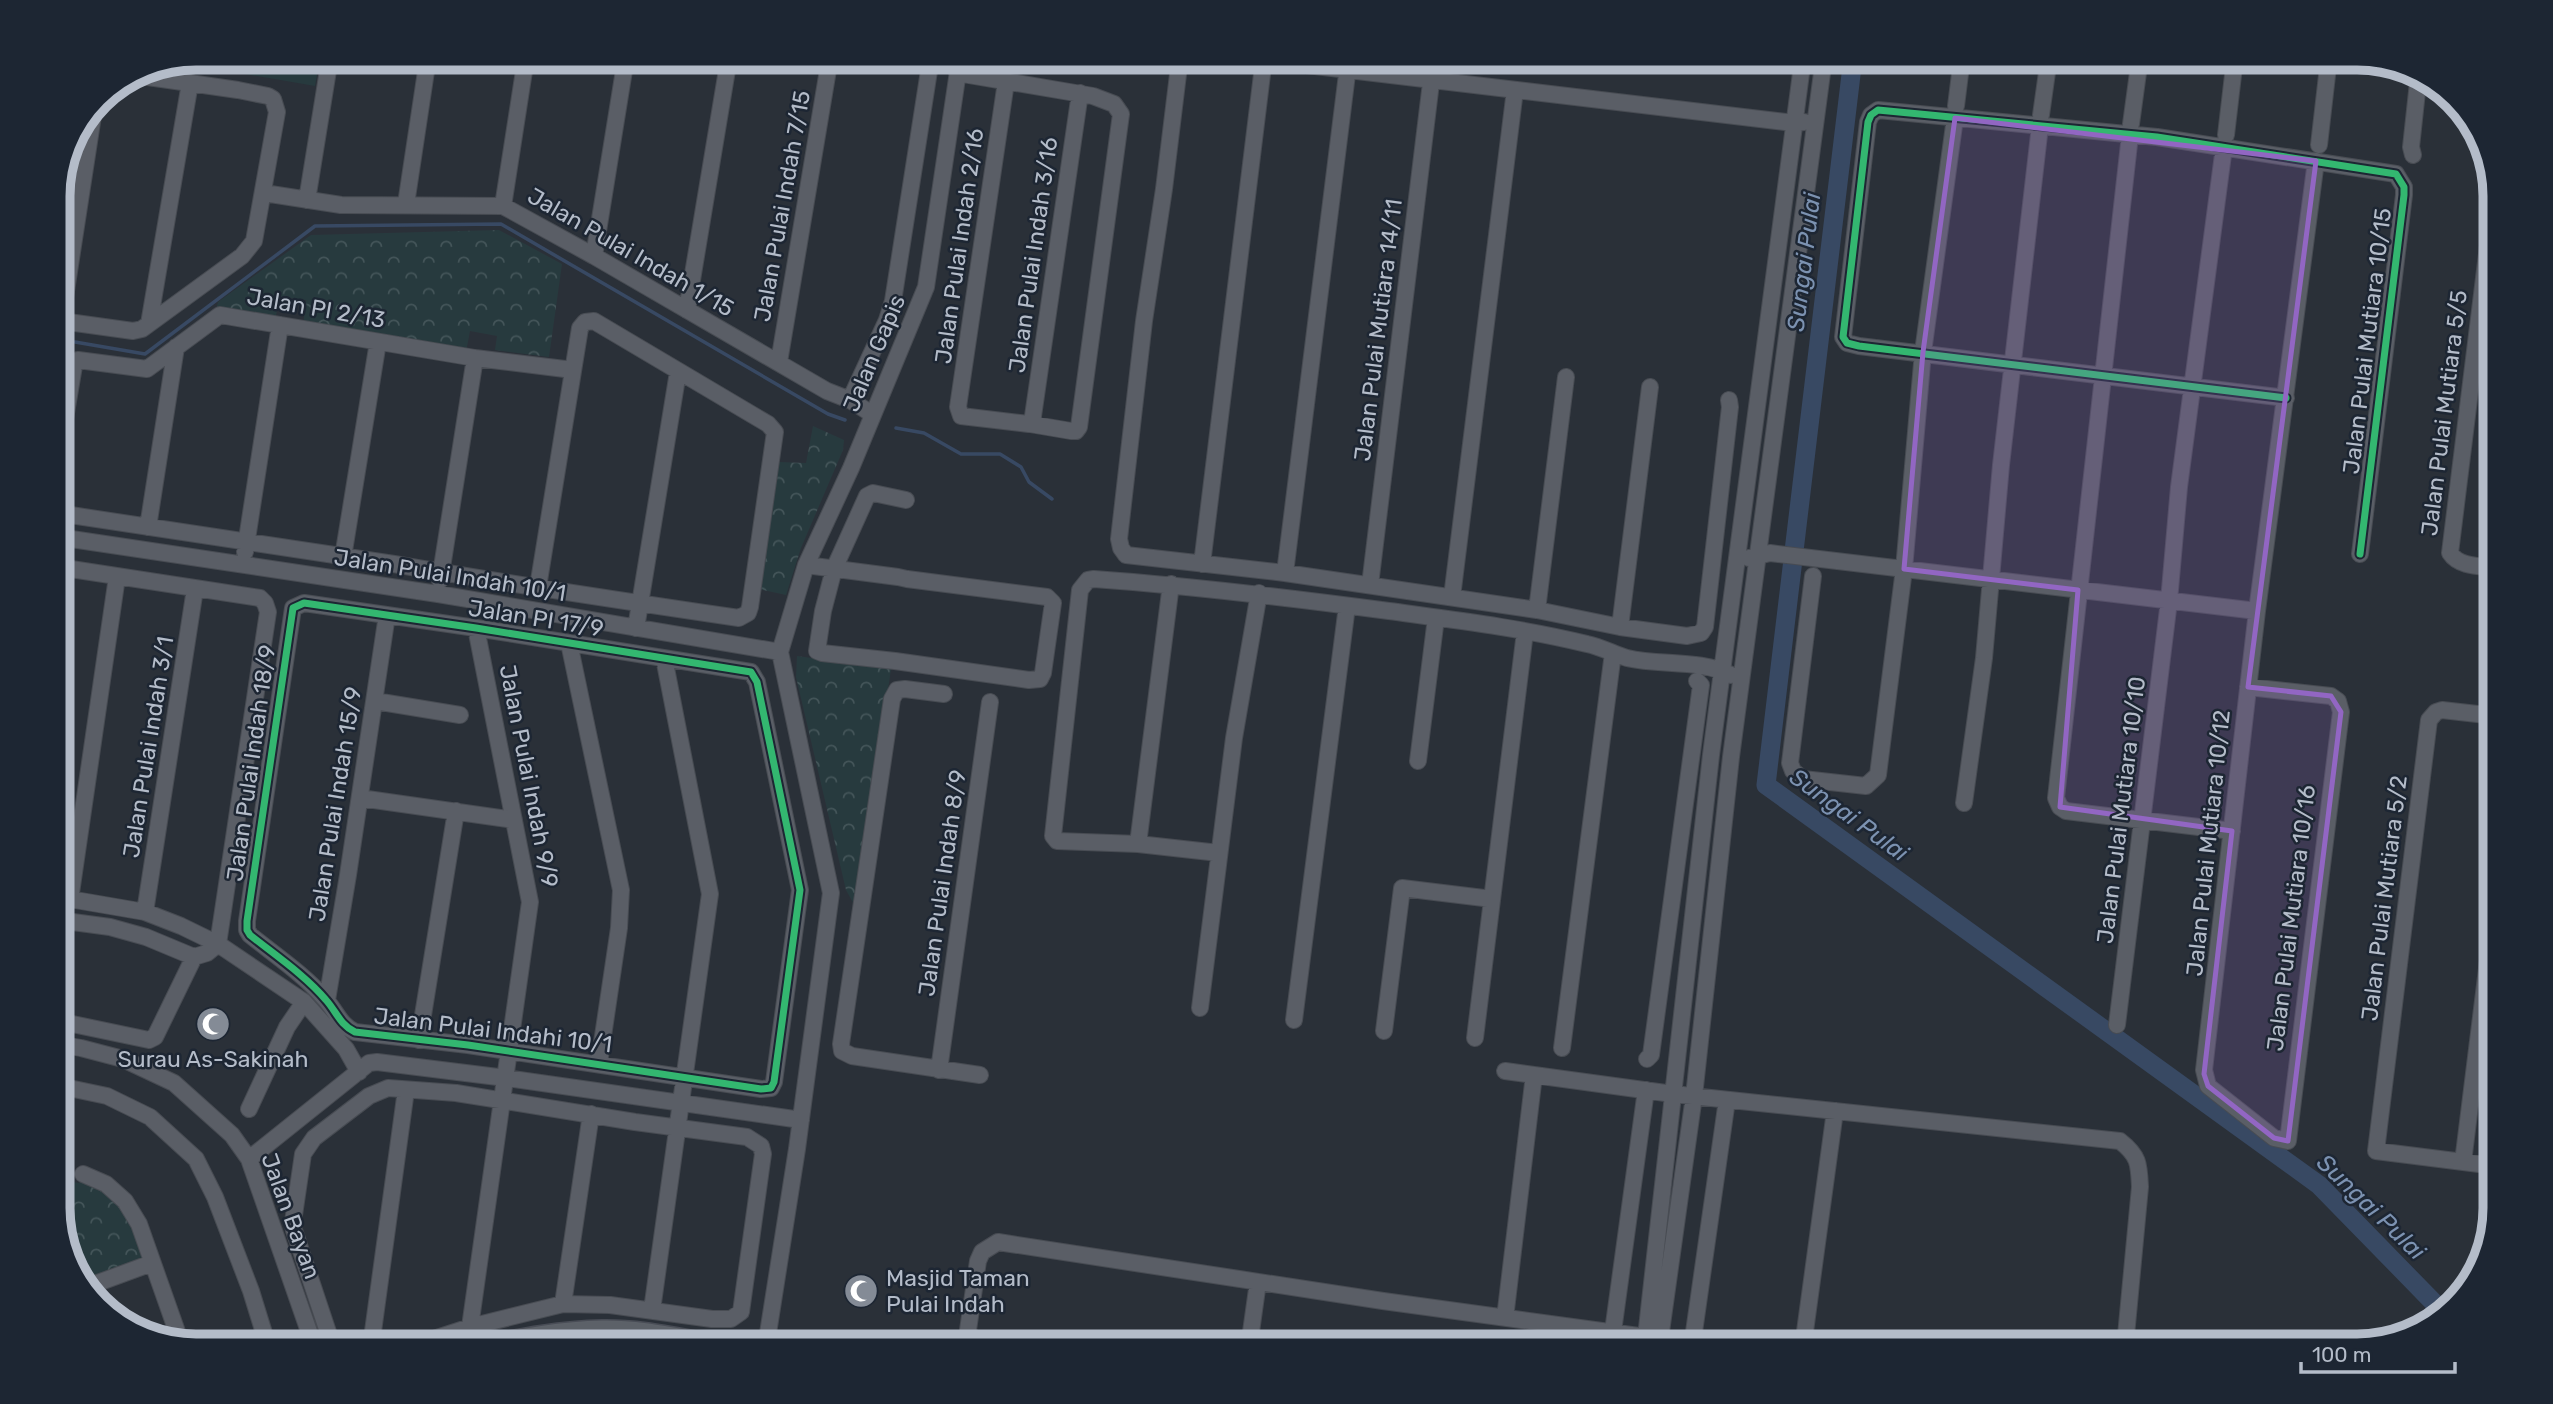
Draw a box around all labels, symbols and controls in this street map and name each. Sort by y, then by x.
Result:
street label: Jalan Pulai Indah 7/15 [748,88,816,324]
street label: Jalan Pulai Indah 2/16 [929,126,989,366]
street label: Jalan Pulai Indah 3/16 [1003,135,1063,375]
street label: Jalan Pulai Indah 1/15 [523,181,739,323]
water label: Sungai Pulai [1782,190,1827,333]
street label: Jalan Pulai Mutiara 14/11 [1348,197,1408,463]
street label: Jalan Pulai Mutiara 10/15 [2337,206,2397,476]
street label: Jalan PI 2/13 [245,282,387,334]
street label: Jalan Pulai Mutiara 5/5 [2415,288,2473,538]
street label: Jalan Gapis [837,290,911,416]
street label: Jalan Pulai Indah 10/1 [332,543,568,607]
street label: Jalan PI 17/9 [466,593,606,643]
street label: Jalan Pulai Indah 3/1 [117,634,179,860]
street label: Jalan Pulai Indah 18/9 [221,643,281,883]
street label: Jalan Pulai Indah 9/9 [494,662,564,890]
street label: Jalan Pulai Mutiara 10/10 [2091,675,2151,945]
street label: Jalan Pulai Indah 15/9 [303,685,367,923]
street label: Jalan Pulai Mutiara 10/12 [2180,708,2236,978]
water label: Sungai Pulai [1784,763,1915,868]
street label: Jalan Pulai Indah 8/9 [912,768,972,998]
street label: Jalan Pulai Mutiara 5/2 [2355,774,2413,1022]
street label: Jalan Pulai Mutiara 10/16 [2261,783,2321,1053]
street label: Jalan Pulai Indahi 10/1 [372,1001,614,1059]
mosque icon: Surau As-Sakinah [194,1005,232,1043]
place label: Surau As-Sakinah [118,1045,309,1073]
water label: Sungai Pulai [2311,1148,2432,1266]
street label: Jalan Bayan [255,1149,327,1283]
place label: Masjid Taman Pulai Indah [886,1264,1030,1318]
mosque icon: Masjid Taman Pulai Indah [842,1272,880,1310]
scale bar [2301,1330,2455,1374]
text: 100 m [2312,1342,2371,1367]

